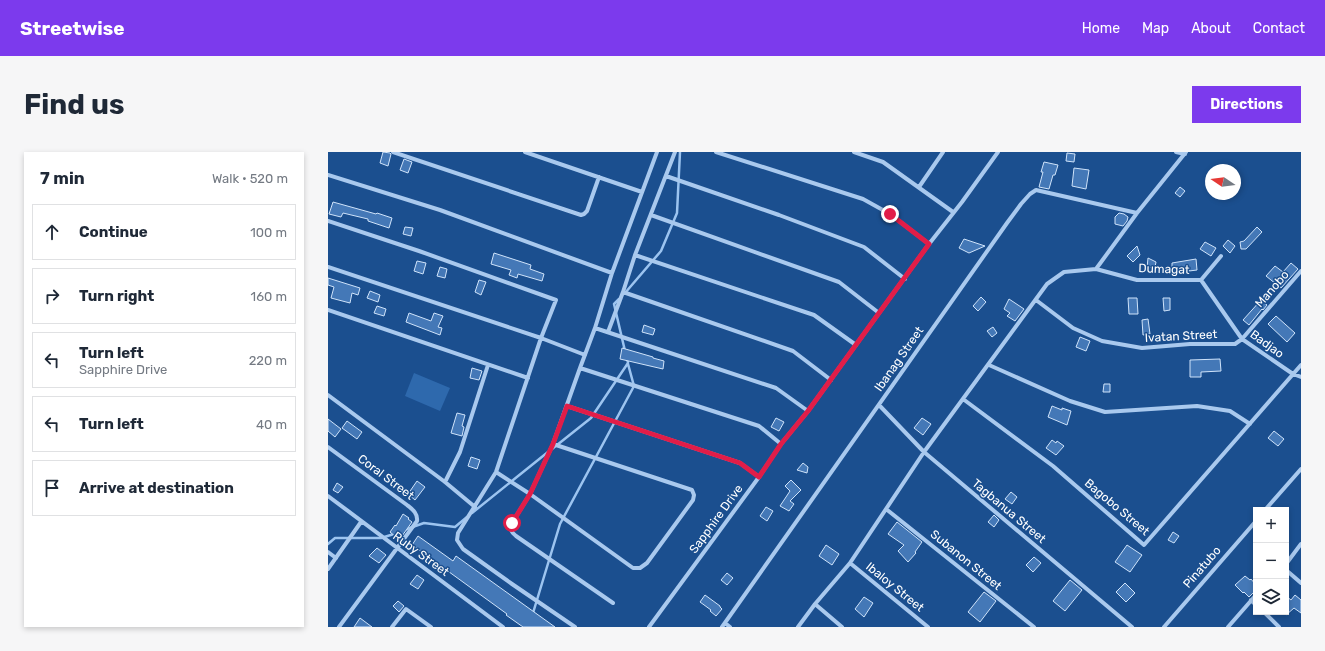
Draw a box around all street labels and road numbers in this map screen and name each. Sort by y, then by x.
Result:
street label: Dumagat [1138,261,1190,277]
street label: Manobo [1252,268,1292,310]
street label: Ibanag Street [872,324,927,394]
street label: Ivatan Street [1144,327,1218,345]
street label: Badjao [1247,327,1287,361]
street label: Coral Street [355,451,417,503]
street label: Tagbanua Street [969,476,1049,546]
street label: Bagobo Street [1082,476,1153,538]
street label: Sapphire Drive [686,482,746,556]
street label: Subanon Street [928,527,1005,593]
street label: Ruby Street [390,529,452,579]
street label: Pinatubo [1180,543,1224,591]
street label: Ibaloy Street [863,559,927,615]

